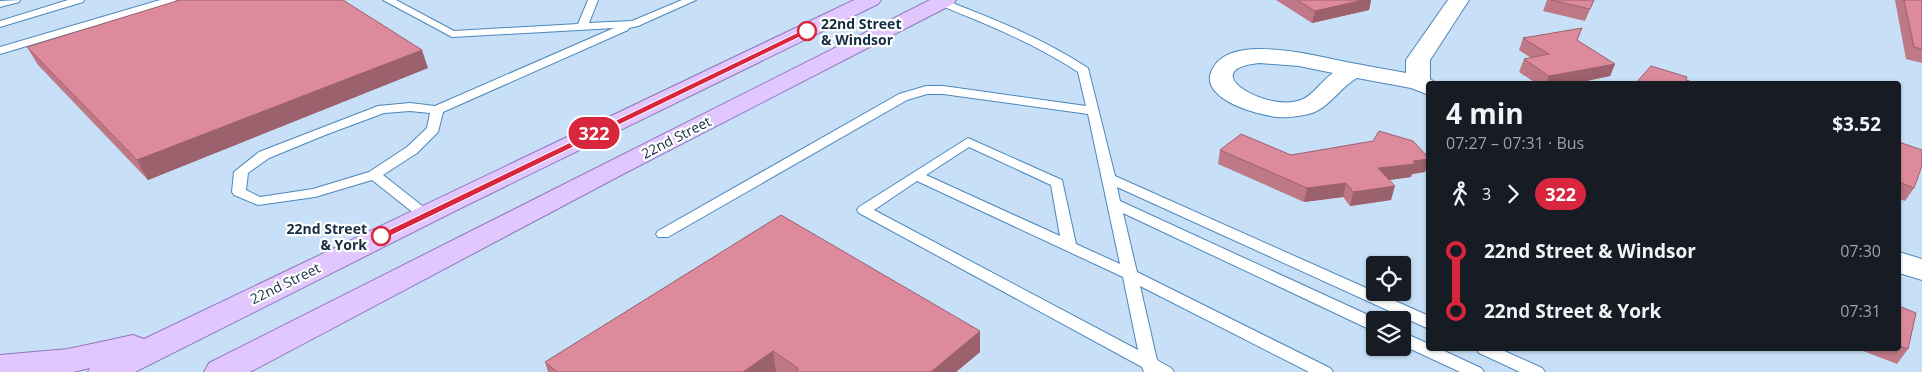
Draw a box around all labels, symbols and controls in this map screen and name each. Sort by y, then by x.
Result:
place label: 22nd Street & Windsor [821,14,901,49]
marker: 22nd Street & Windsor [797,21,817,41]
text: 4 min [1446,94,1524,132]
street label: 22nd Street [638,111,714,163]
text: $3.52 [1832,111,1881,137]
line badge: 322 [565,117,623,149]
text: 322 [579,121,609,145]
text: 07:27 – 07:31 · Bus [1446,132,1584,154]
icon: walk [1446,180,1474,208]
icon: forward [1499,180,1527,208]
text: 322 [1545,182,1576,206]
text: 3 [1482,183,1491,205]
place label: 22nd Street & York [287,219,367,254]
marker: 22nd Street & York [371,226,391,246]
text: 22nd Street & Windsor [1484,238,1696,264]
text: 07:30 [1840,240,1881,262]
map controls [1366,256,1411,356]
button: locate [1366,256,1411,301]
street label: 22nd Street [247,258,323,308]
text: 22nd Street & York [1484,298,1661,324]
text: 07:31 [1840,300,1881,322]
button: layers [1366,311,1411,356]

